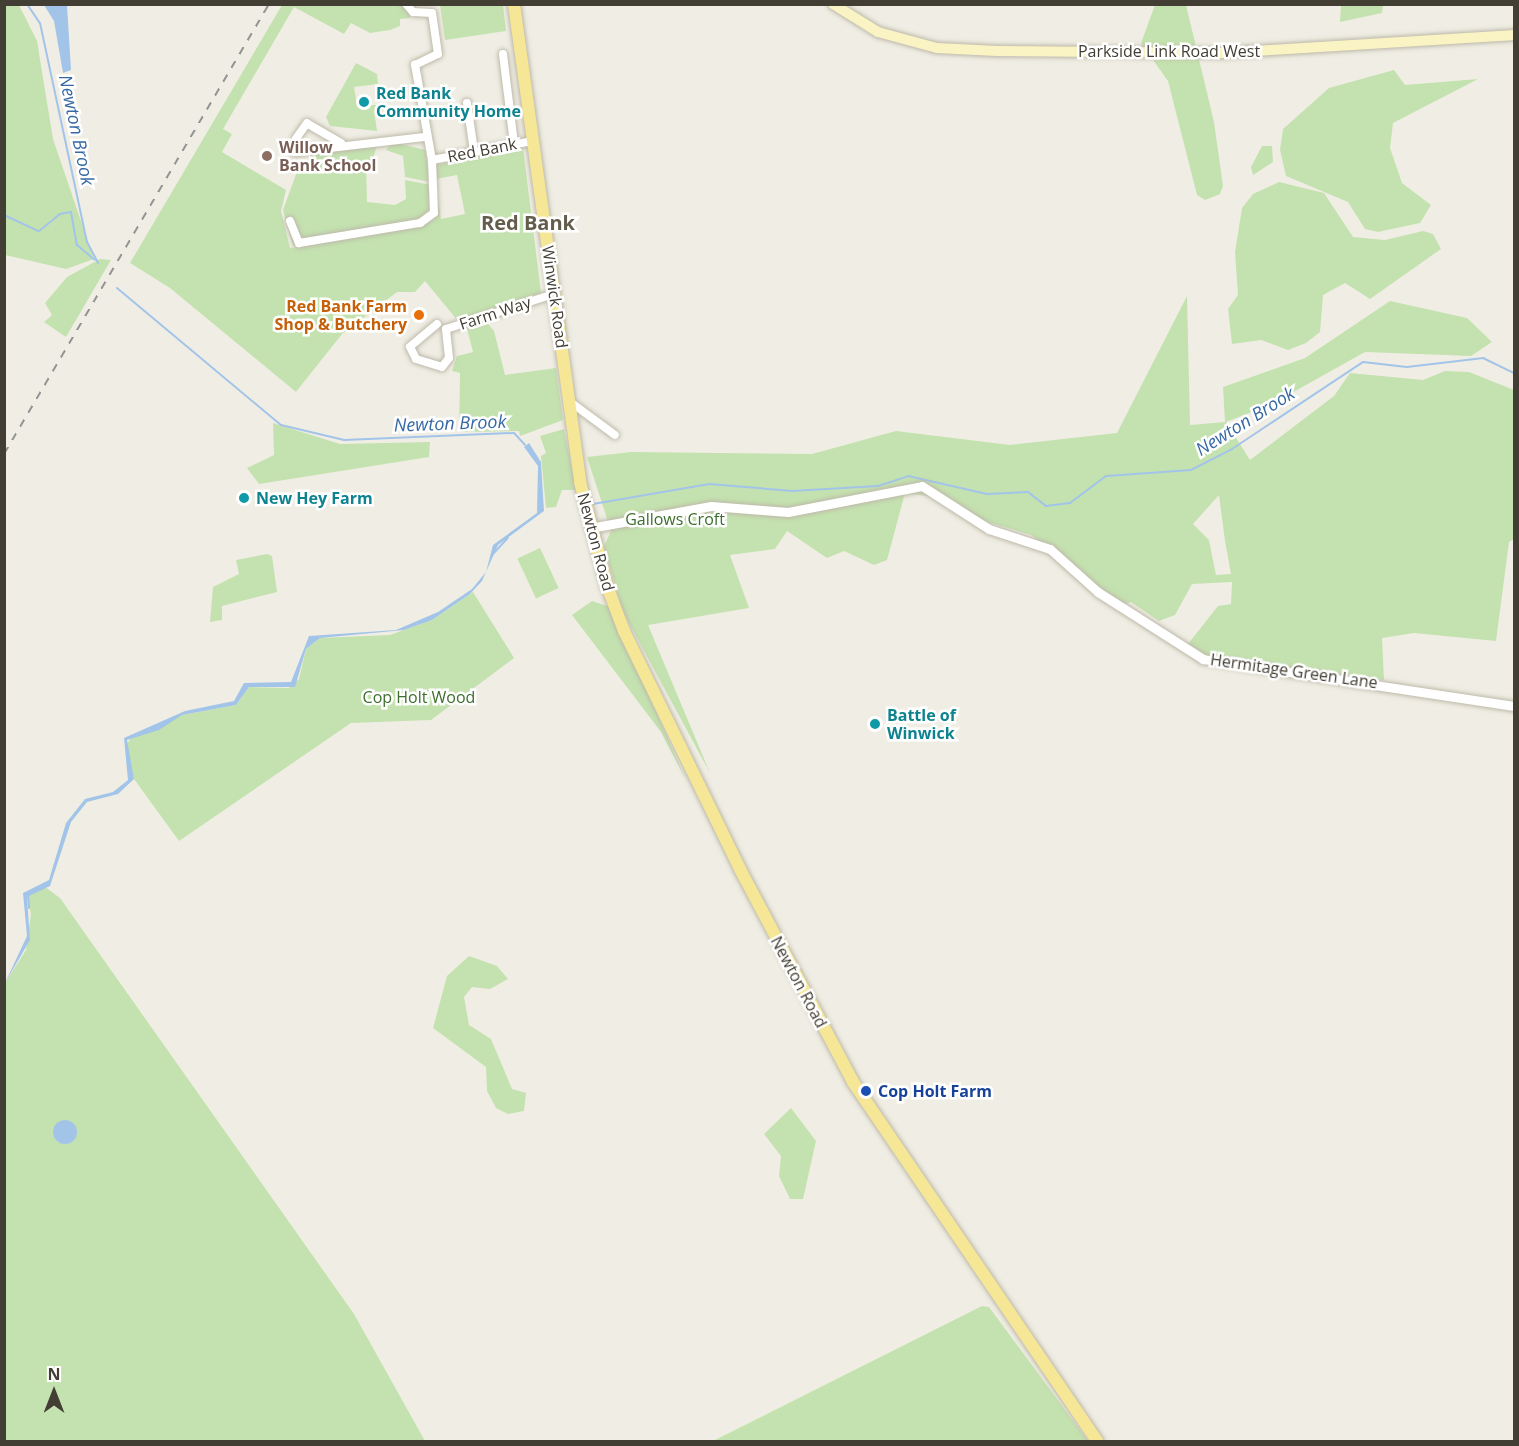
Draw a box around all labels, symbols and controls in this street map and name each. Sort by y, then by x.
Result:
street label: Parkside Link Road West [1078,41,1260,61]
water label: Newton Brook [55,73,99,187]
place label: Red Bank Community Home [376,83,521,121]
marker: Red Bank Community Home [357,95,371,109]
street label: Red Bank [446,134,518,166]
place label: Willow Bank School [279,137,376,175]
marker: Willow Bank School [260,149,274,163]
district label: Red Bank [481,210,575,234]
street label: Winwick Road [538,244,572,350]
street label: Farm Way [457,292,533,334]
place label: Red Bank Farm Shop & Butchery [275,296,407,334]
marker: Red Bank Farm Shop & Butchery [412,308,426,322]
water label: Newton Brook [1192,382,1298,460]
water label: Newton Brook [393,410,507,436]
place label: New Hey Farm [256,488,373,508]
marker: New Hey Farm [237,491,251,505]
street label: Newton Road [574,491,618,593]
park label: Gallows Croft [625,509,725,529]
street label: Hermitage Green Lane [1209,650,1379,692]
park label: Cop Holt Wood [363,687,475,707]
place label: Battle of Winwick [887,705,956,743]
marker: Battle of Winwick [868,717,882,731]
street label: Newton Road [767,933,831,1031]
place label: Cop Holt Farm [878,1081,992,1101]
marker: Cop Holt Farm [859,1084,873,1098]
north arrow [24,1362,84,1422]
text: N [47,1363,61,1385]

